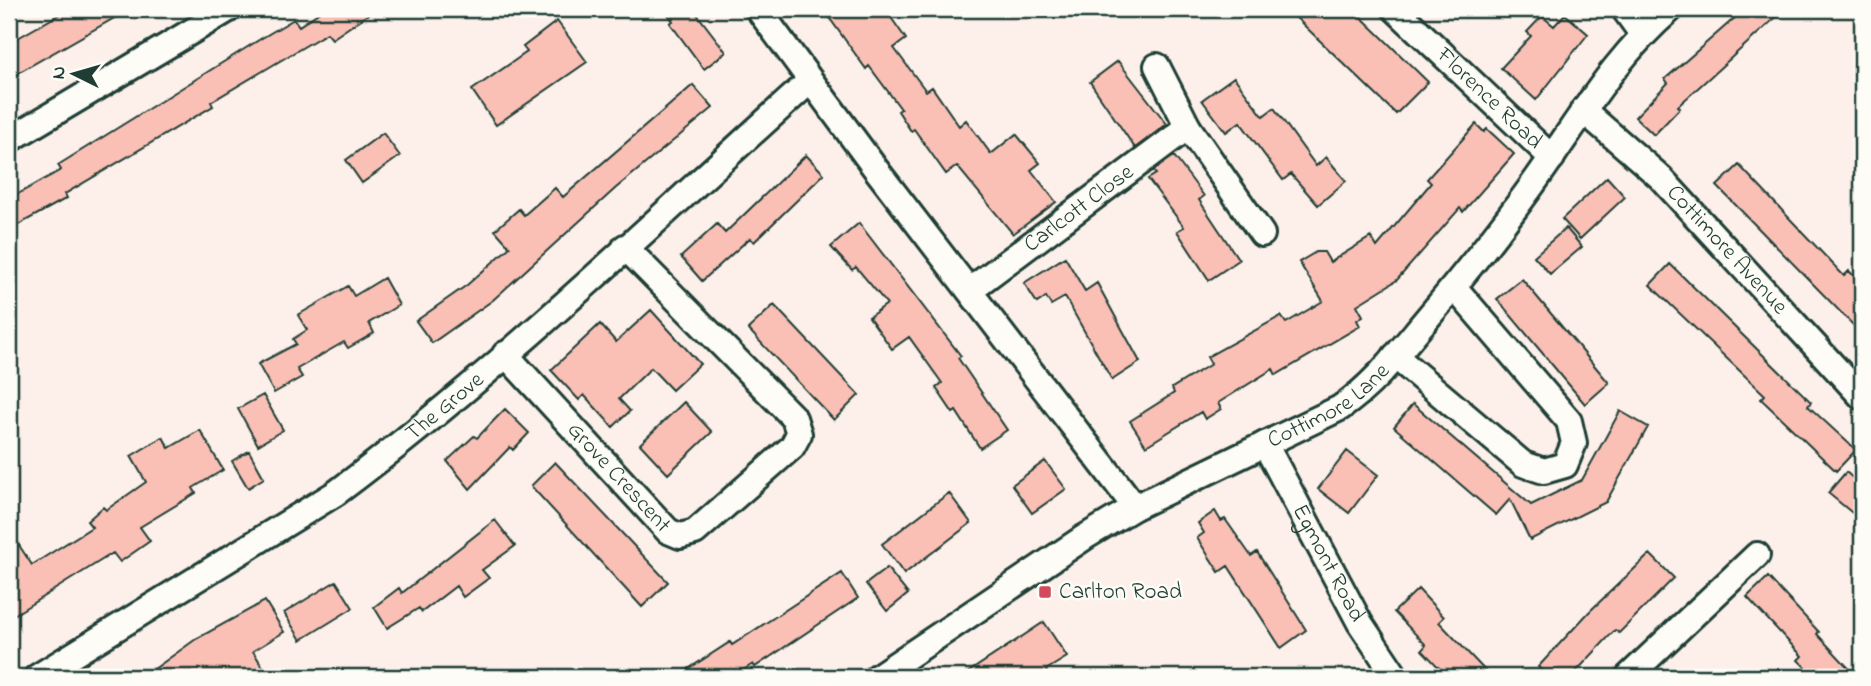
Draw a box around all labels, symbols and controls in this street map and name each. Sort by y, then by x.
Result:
north arrow [38,38,108,108]
street label: Florence Road [1428,39,1550,157]
text: N [46,65,74,80]
street label: Carlcott Close [1017,156,1141,261]
street label: Cottimore Avenue [1659,178,1796,323]
street label: Cottimore Lane [1262,356,1398,457]
street label: The Grove [398,364,492,449]
street label: Grove Crescent [559,415,679,541]
street label: Egmont Road [1283,499,1373,628]
place label: Carlton Road [1059,576,1182,609]
marker: Carlton Road [1037,584,1053,600]

